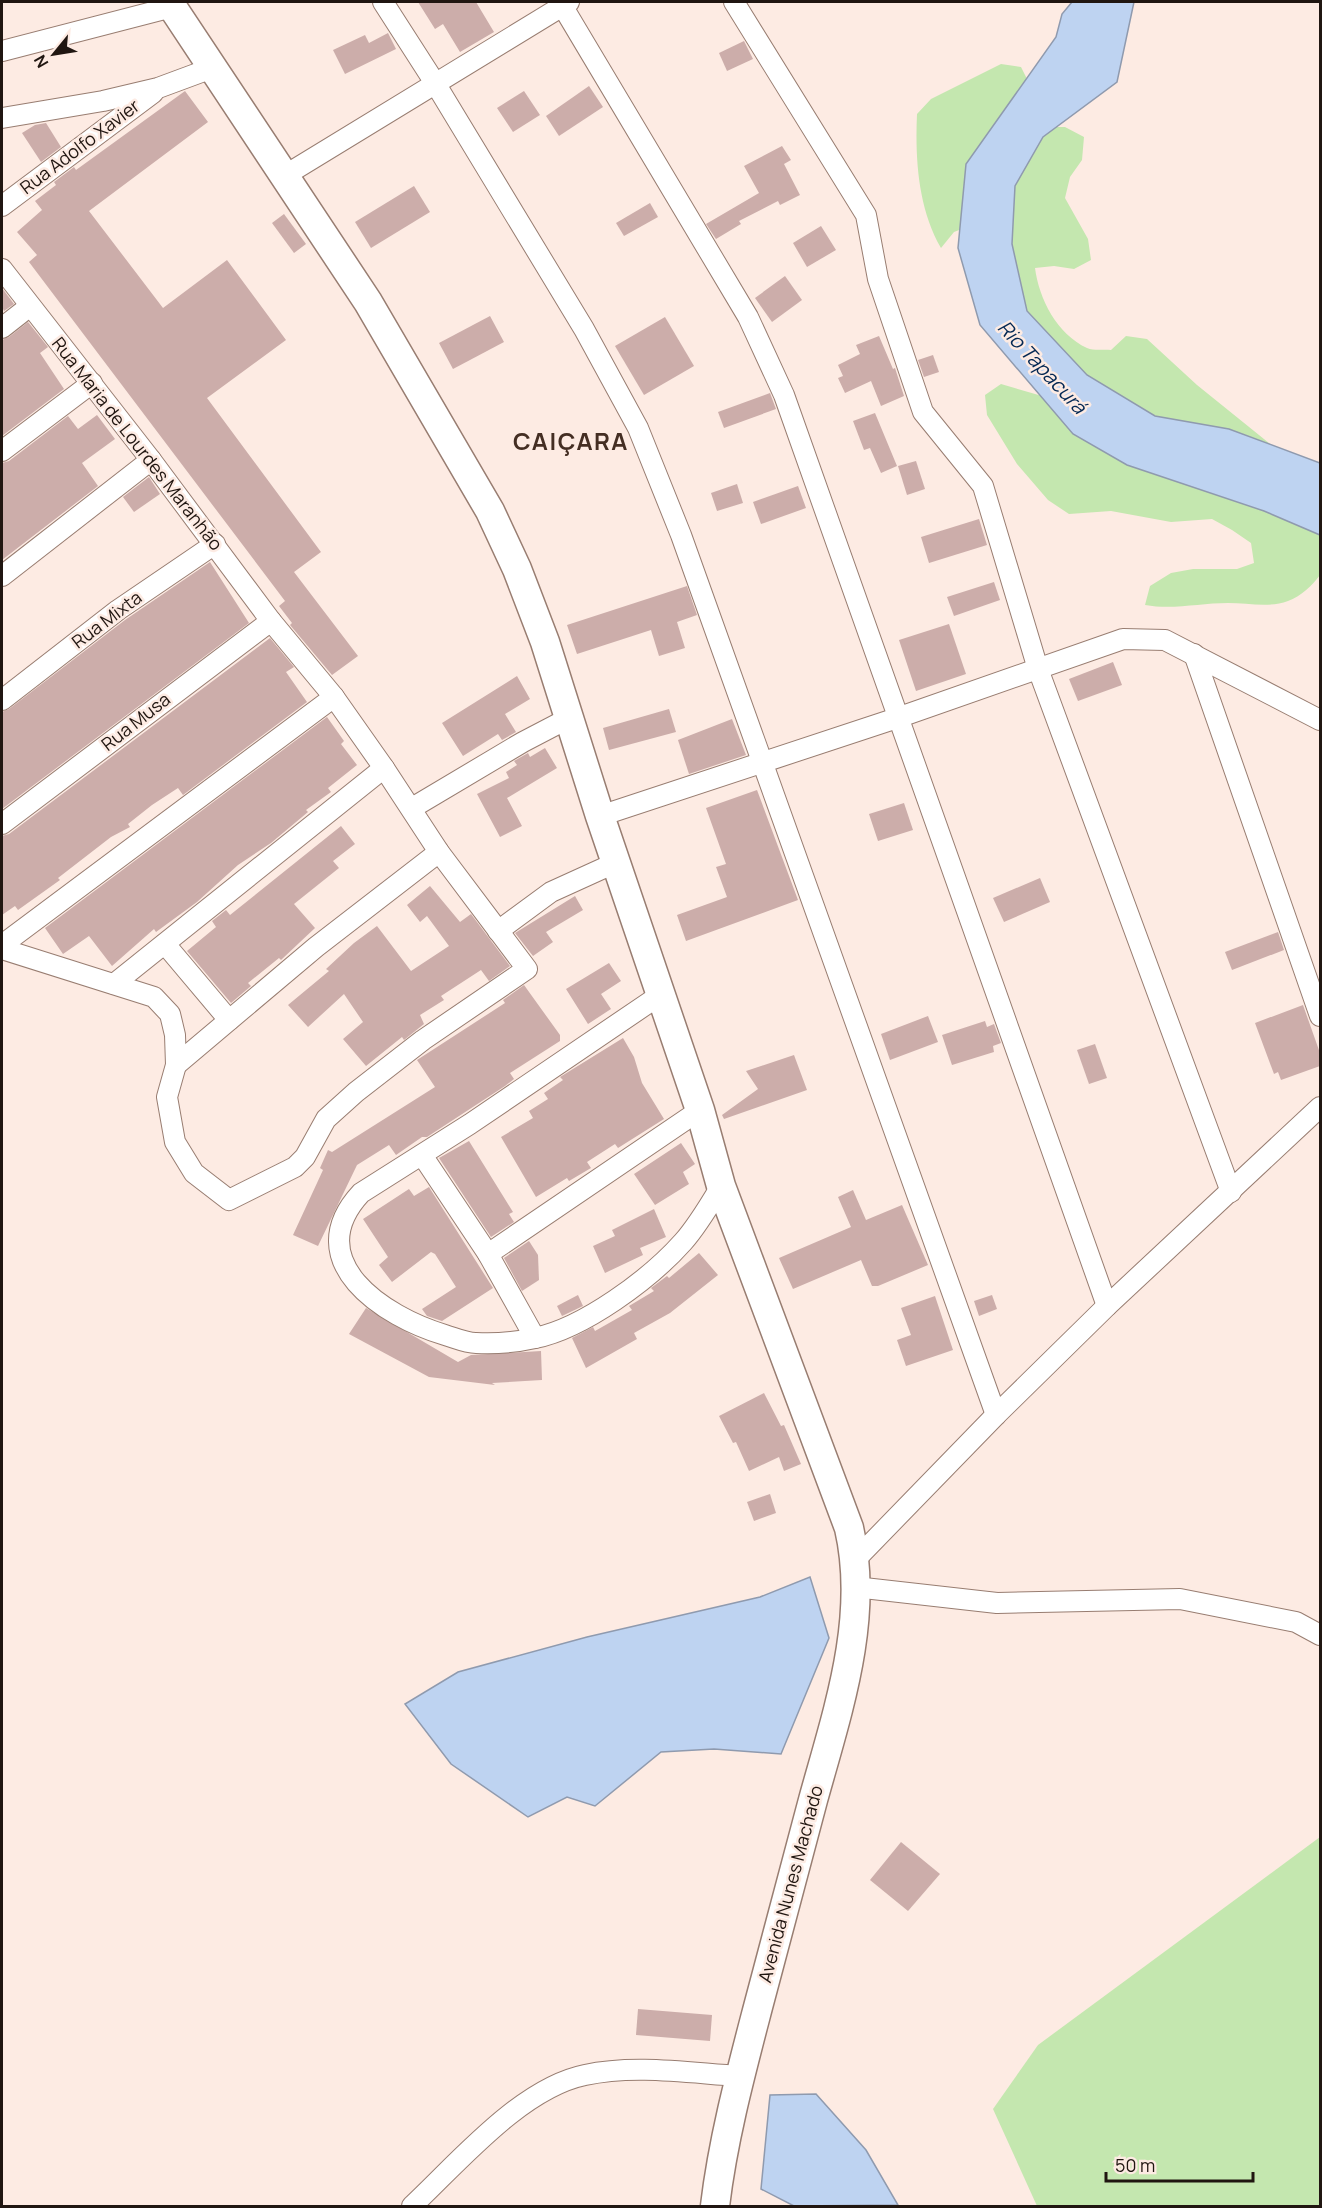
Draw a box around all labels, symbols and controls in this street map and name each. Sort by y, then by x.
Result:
north arrow [24,24,84,84]
text: N [29,51,53,72]
street label: Rua Adolfo Xavier [15,93,144,199]
water label: Rio Tapacurá [992,314,1093,420]
street label: Rua Maria de Lourdes Maranhão [47,332,229,555]
district label: CAIÇARA [513,424,629,457]
street label: Rua Mixta [67,585,146,653]
street label: Rua Musa [96,687,175,756]
street label: Avenida Nunes Machado [752,1782,828,1985]
scale bar [1106,2145,1253,2183]
text: 50 m [1115,2153,1155,2177]

